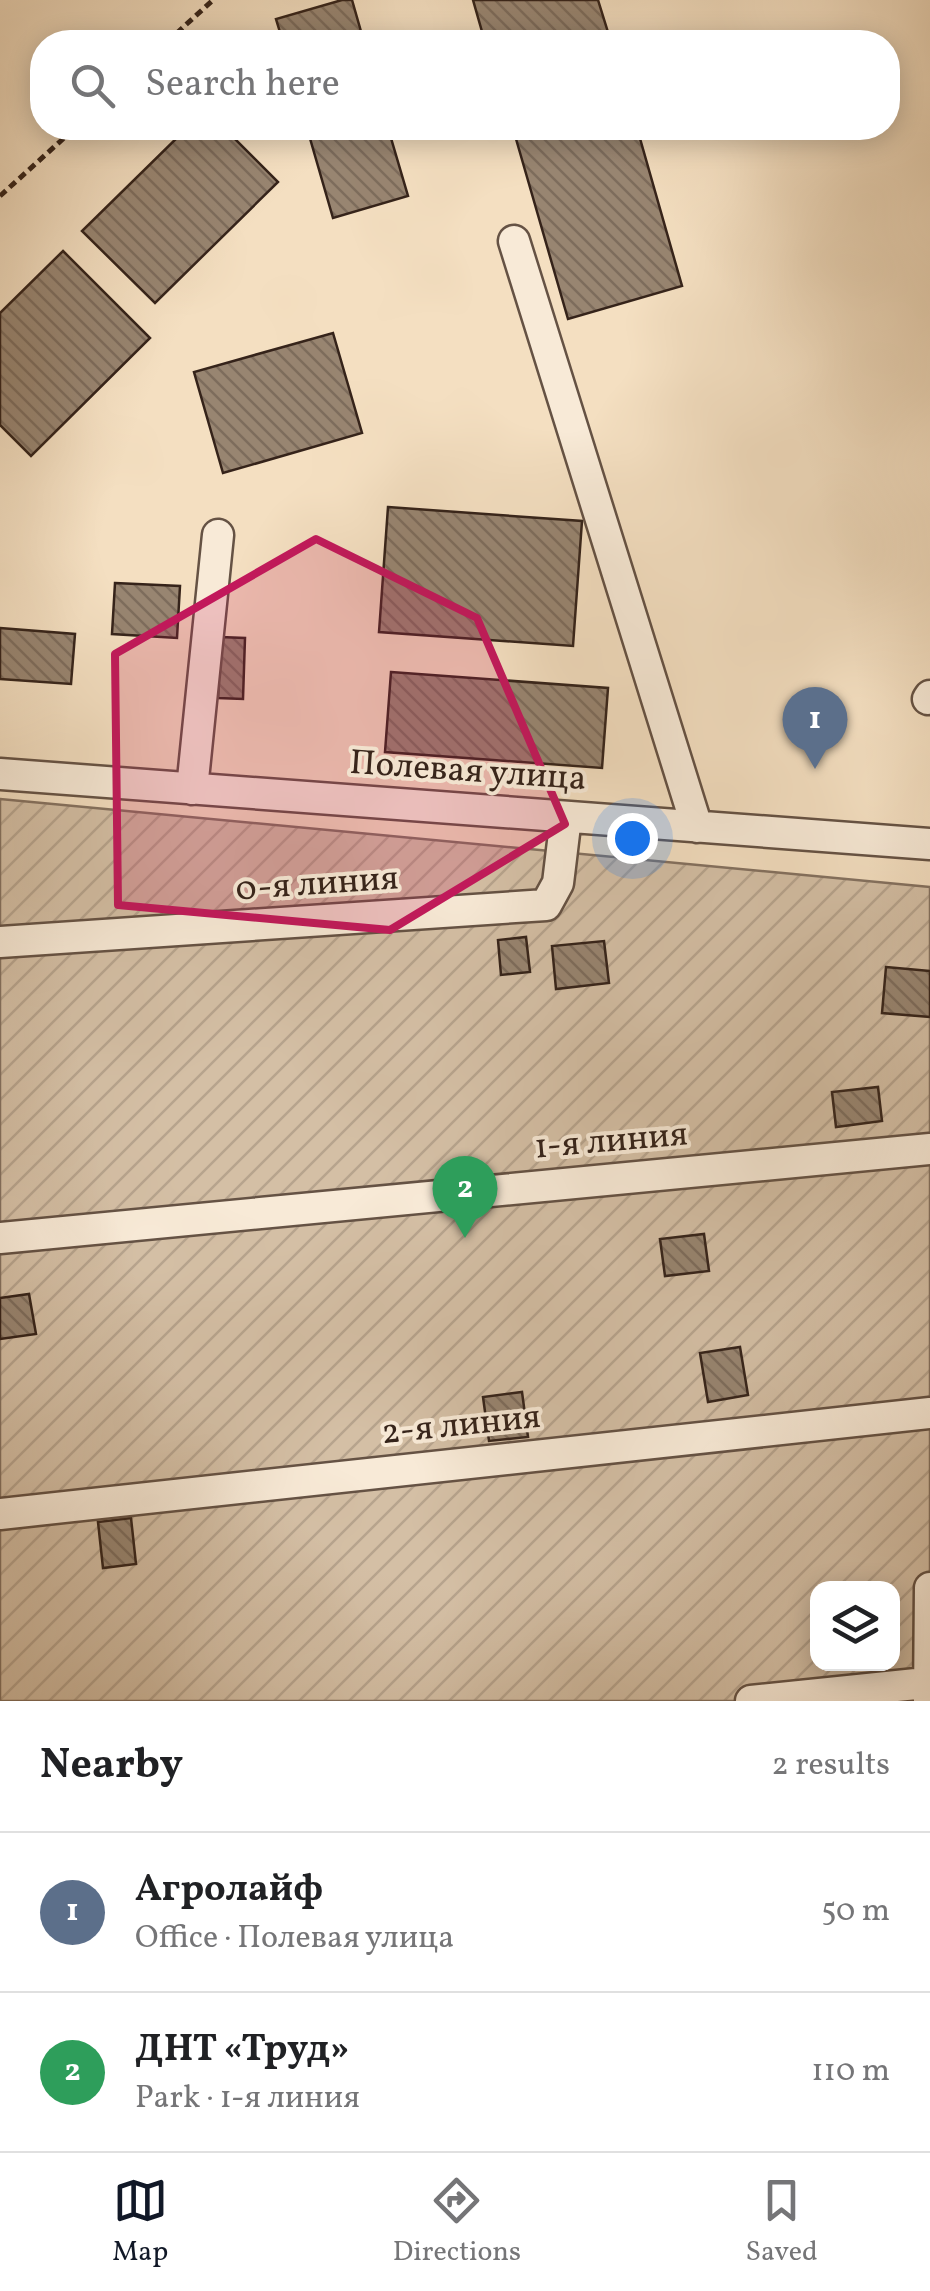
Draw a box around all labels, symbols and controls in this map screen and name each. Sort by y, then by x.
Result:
search box [30,30,900,140]
icon: search [65,58,120,113]
text: Search here [145,59,340,112]
pin: 1 [782,686,848,769]
street label: Полевая улица [348,740,588,804]
your location [607,813,658,864]
street label: 0-я линия [234,855,400,915]
street label: 1-я линия [532,1111,690,1173]
pin: 2 [432,1156,498,1238]
street label: 2-я линия [379,1394,543,1458]
map controls [810,1581,900,1671]
button: layers [810,1581,900,1671]
text: Nearby [40,1737,183,1796]
text: 2 results [772,1744,890,1788]
text: Агролайф [135,1864,323,1917]
text: 1 [66,1890,79,1934]
text: 50 m [821,1890,890,1934]
text: Office · Полевая улица [135,1917,454,1961]
text: ДНТ «Труд» [135,2024,350,2077]
text: 2 [64,2050,81,2094]
text: 110 m [811,2050,890,2094]
text: Park · 1-я линия [135,2077,360,2121]
tab: Map [112,2173,168,2272]
tab: Directions [393,2173,521,2272]
tab: Saved [746,2173,818,2272]

